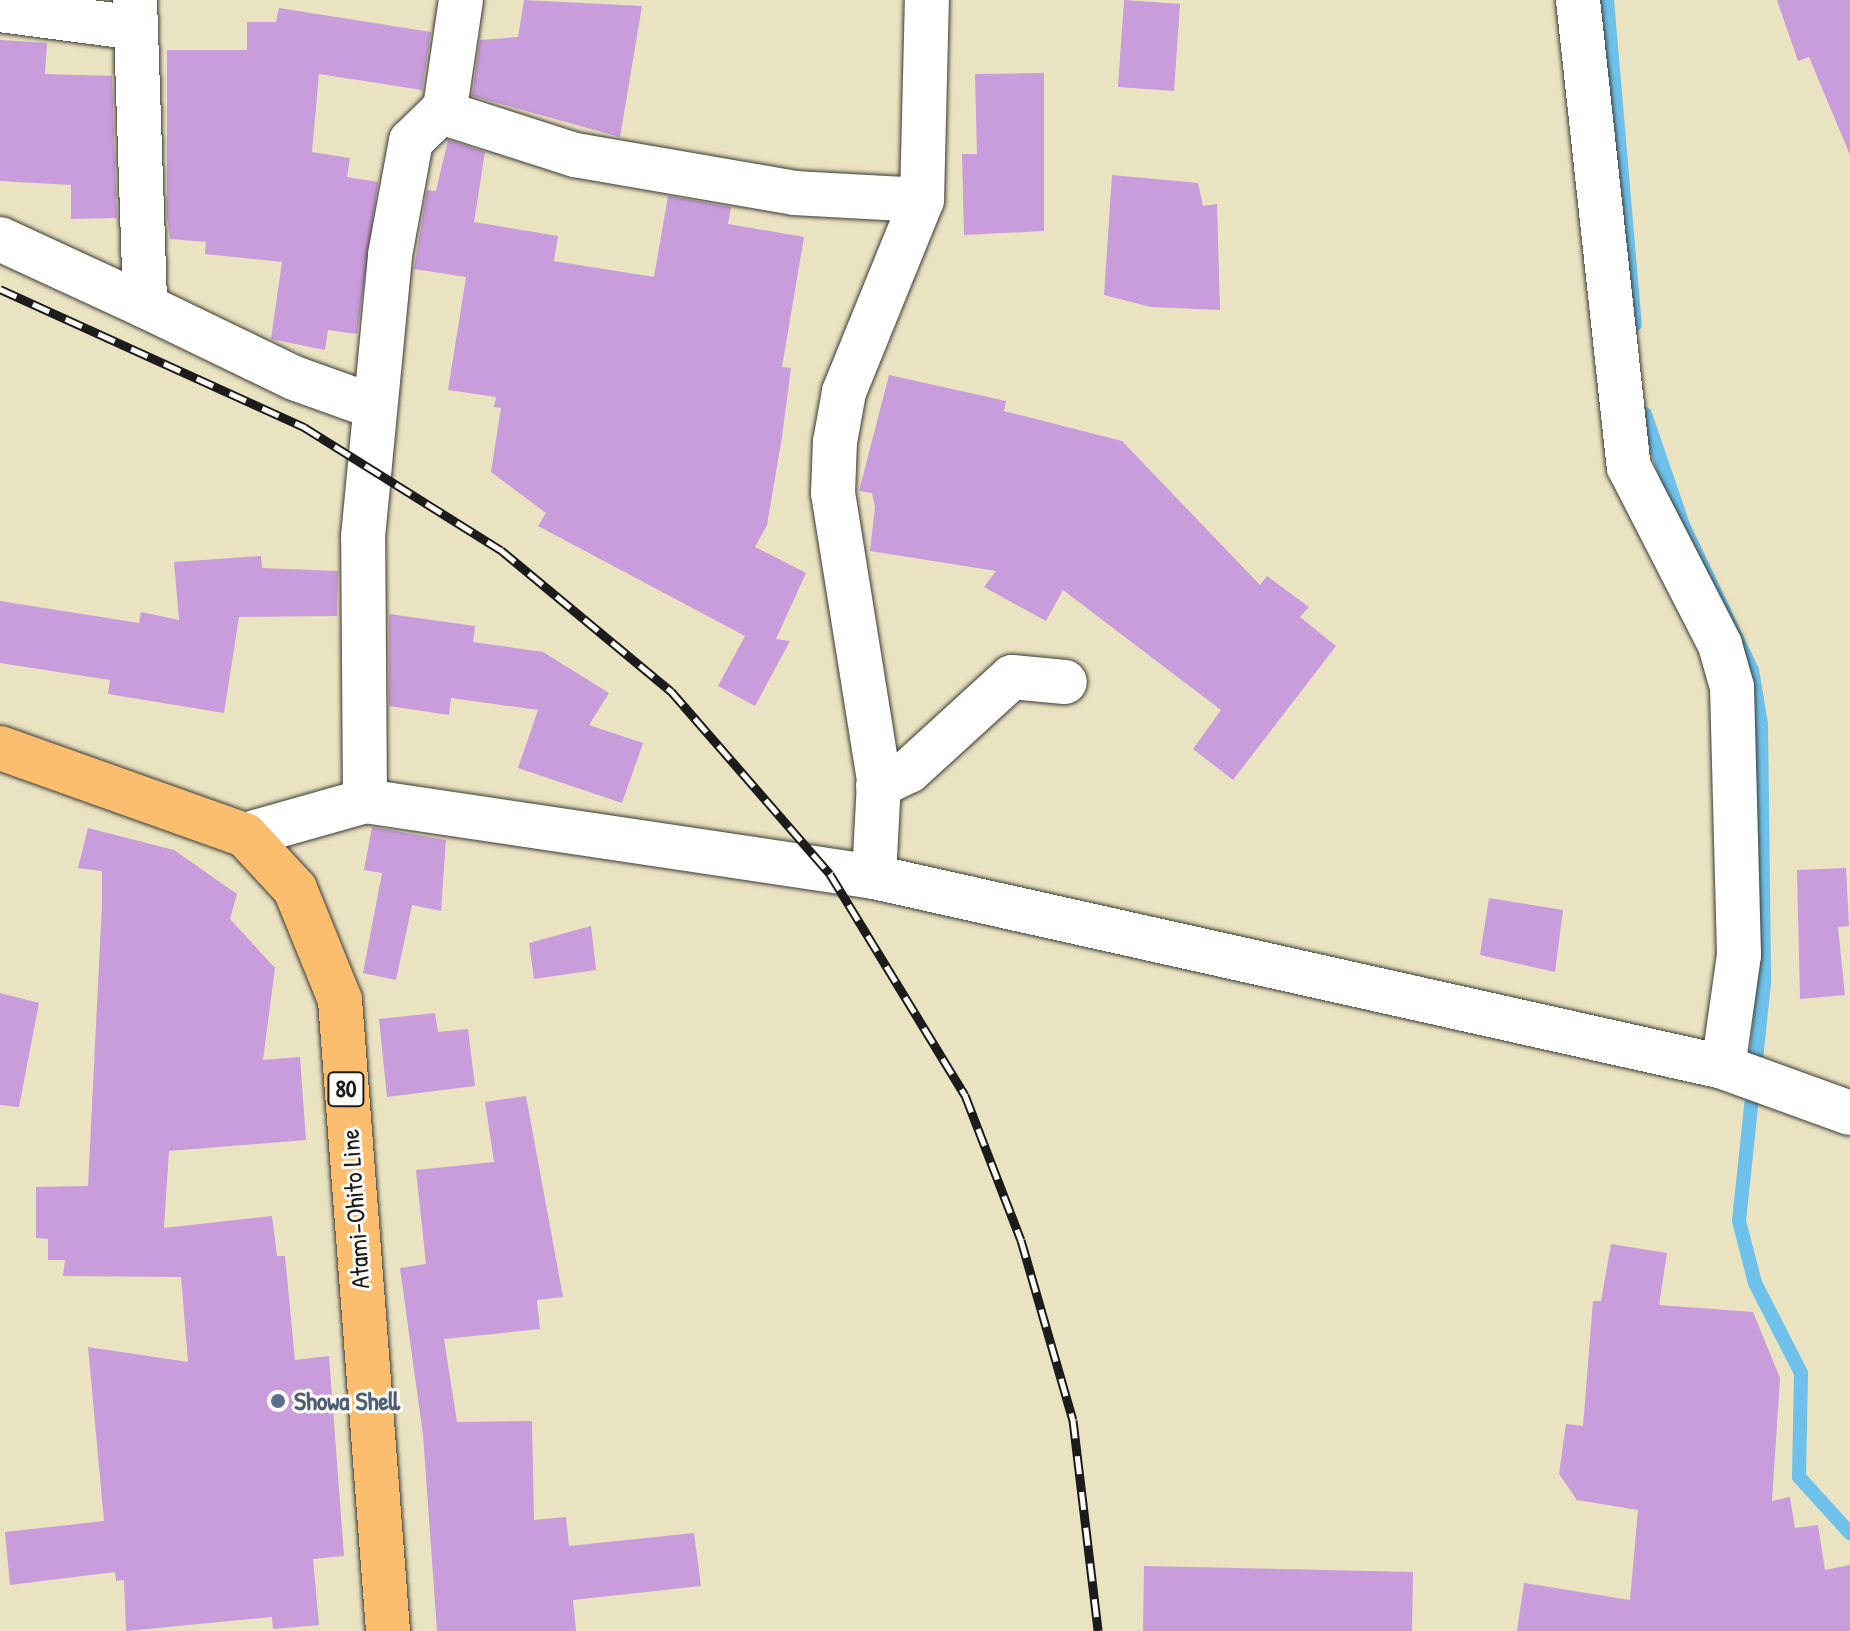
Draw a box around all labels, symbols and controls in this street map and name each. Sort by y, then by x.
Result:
road number: 80 [326,1069,366,1109]
street label: Atami-Ohito Line [334,1128,376,1290]
place label: Showa Shell [294,1385,400,1417]
marker: Showa Shell [269,1392,287,1410]

